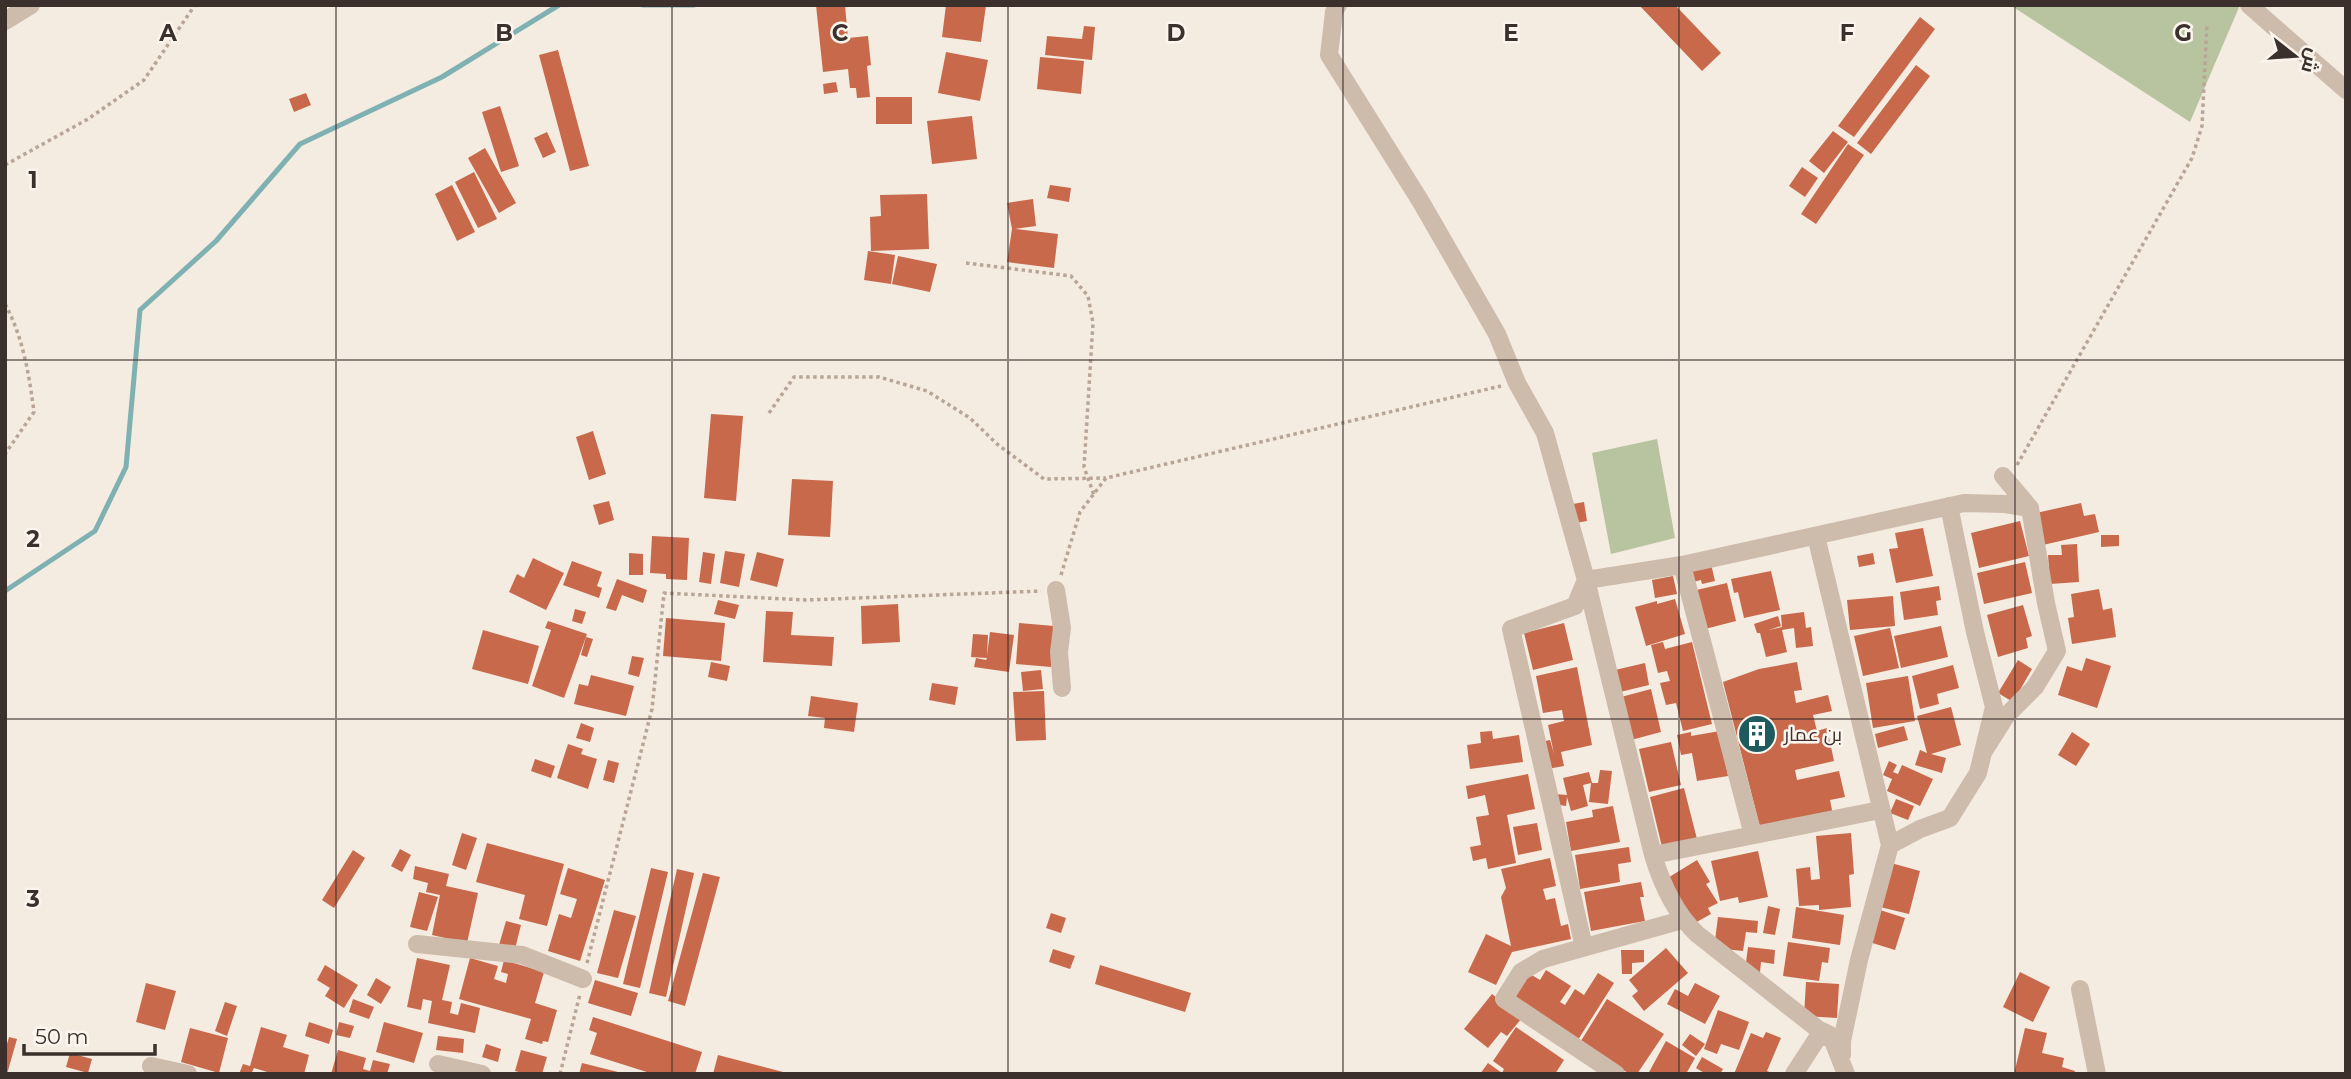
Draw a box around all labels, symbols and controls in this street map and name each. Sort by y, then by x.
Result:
text: A [158,19,177,47]
text: B [495,19,513,47]
text: C [832,19,849,47]
text: D [1167,19,1186,47]
text: E [1503,19,1519,47]
text: F [1840,19,1855,47]
text: G [2174,19,2192,47]
north arrow [2260,21,2330,91]
text: ش [2296,46,2325,76]
text: 1 [28,166,38,194]
text: 2 [26,525,40,553]
building icon: بن عمار [1736,713,1778,755]
place label: بن عمار [1783,723,1842,746]
text: 3 [25,885,40,913]
scale bar [24,1012,156,1056]
text: 50 m [35,1024,89,1049]

